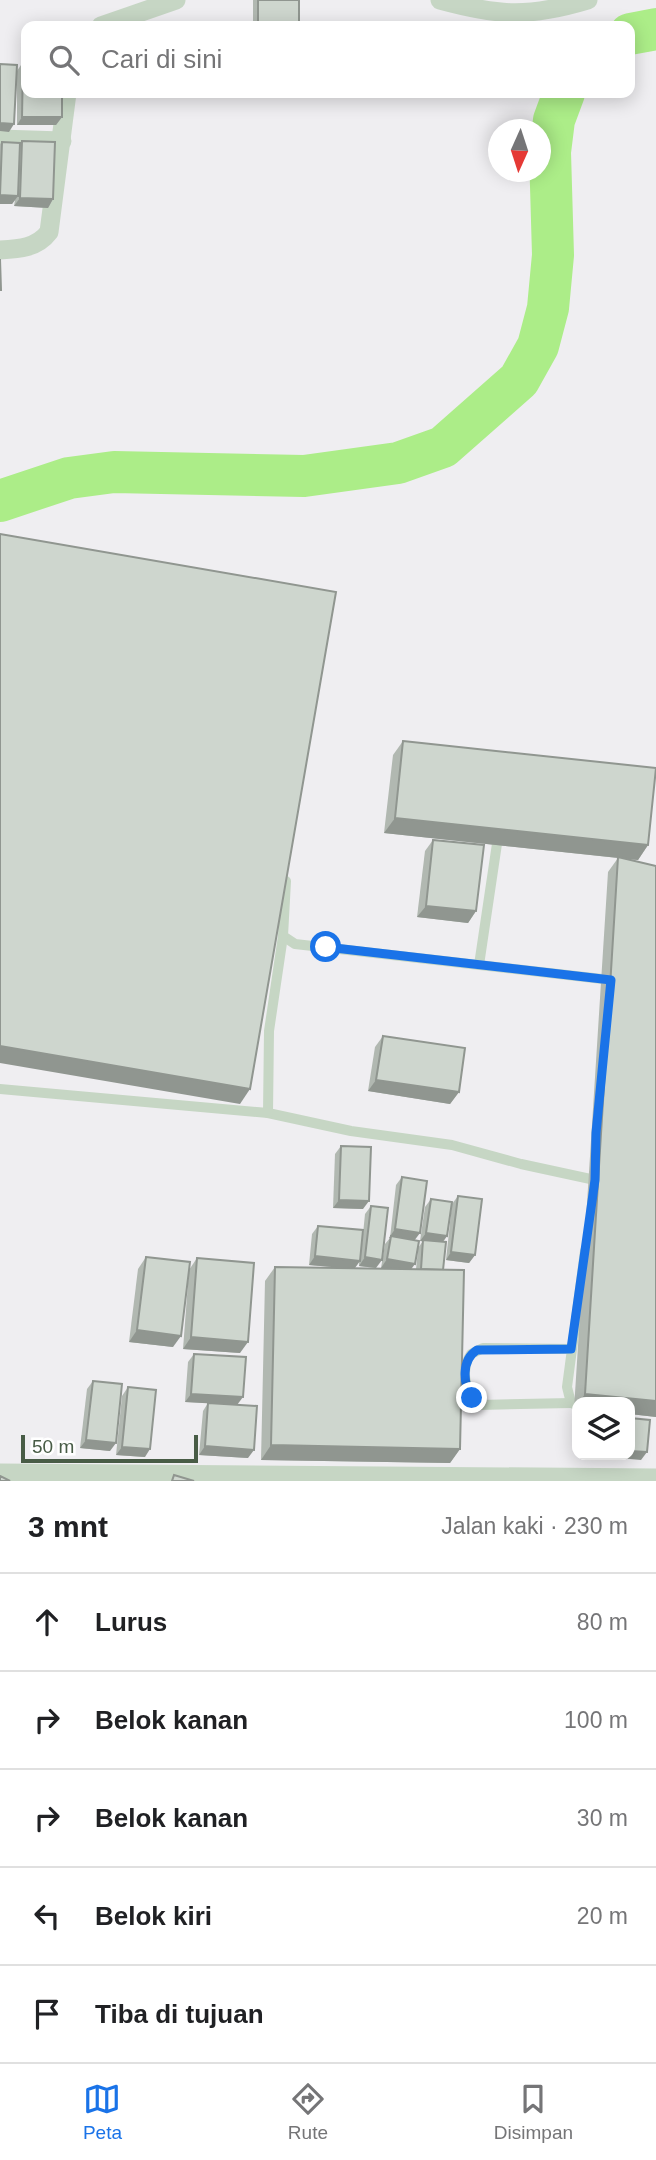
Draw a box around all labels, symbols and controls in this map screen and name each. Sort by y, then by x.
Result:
search box [21,21,635,98]
icon: search [45,41,83,79]
text: Cari di sini [101,44,222,74]
north arrow [488,119,551,182]
route start [310,931,341,962]
route end [456,1382,487,1413]
map controls [572,1397,635,1460]
button: layers [572,1397,635,1460]
scale bar [21,1432,198,1464]
text: 50 m [32,1436,74,1457]
text: 3 mnt [28,1510,108,1543]
text: Jalan kaki · 230 m [441,1513,628,1539]
icon: ahead [28,1603,66,1641]
text: Lurus [95,1607,167,1637]
text: 80 m [577,1609,628,1635]
icon: right [28,1701,66,1739]
text: Belok kanan [95,1705,248,1735]
text: 100 m [564,1707,628,1733]
icon: right [28,1799,66,1837]
text: Belok kanan [95,1803,248,1833]
text: 30 m [577,1805,628,1831]
icon: left [28,1897,66,1935]
text: Belok kiri [95,1901,212,1931]
text: 20 m [577,1903,628,1929]
icon: arrive [28,1995,66,2033]
text: Tiba di tujuan [95,1999,264,2029]
tab: Peta [83,2080,122,2144]
tab: Rute [288,2080,328,2144]
tab: Disimpan [494,2080,573,2144]

